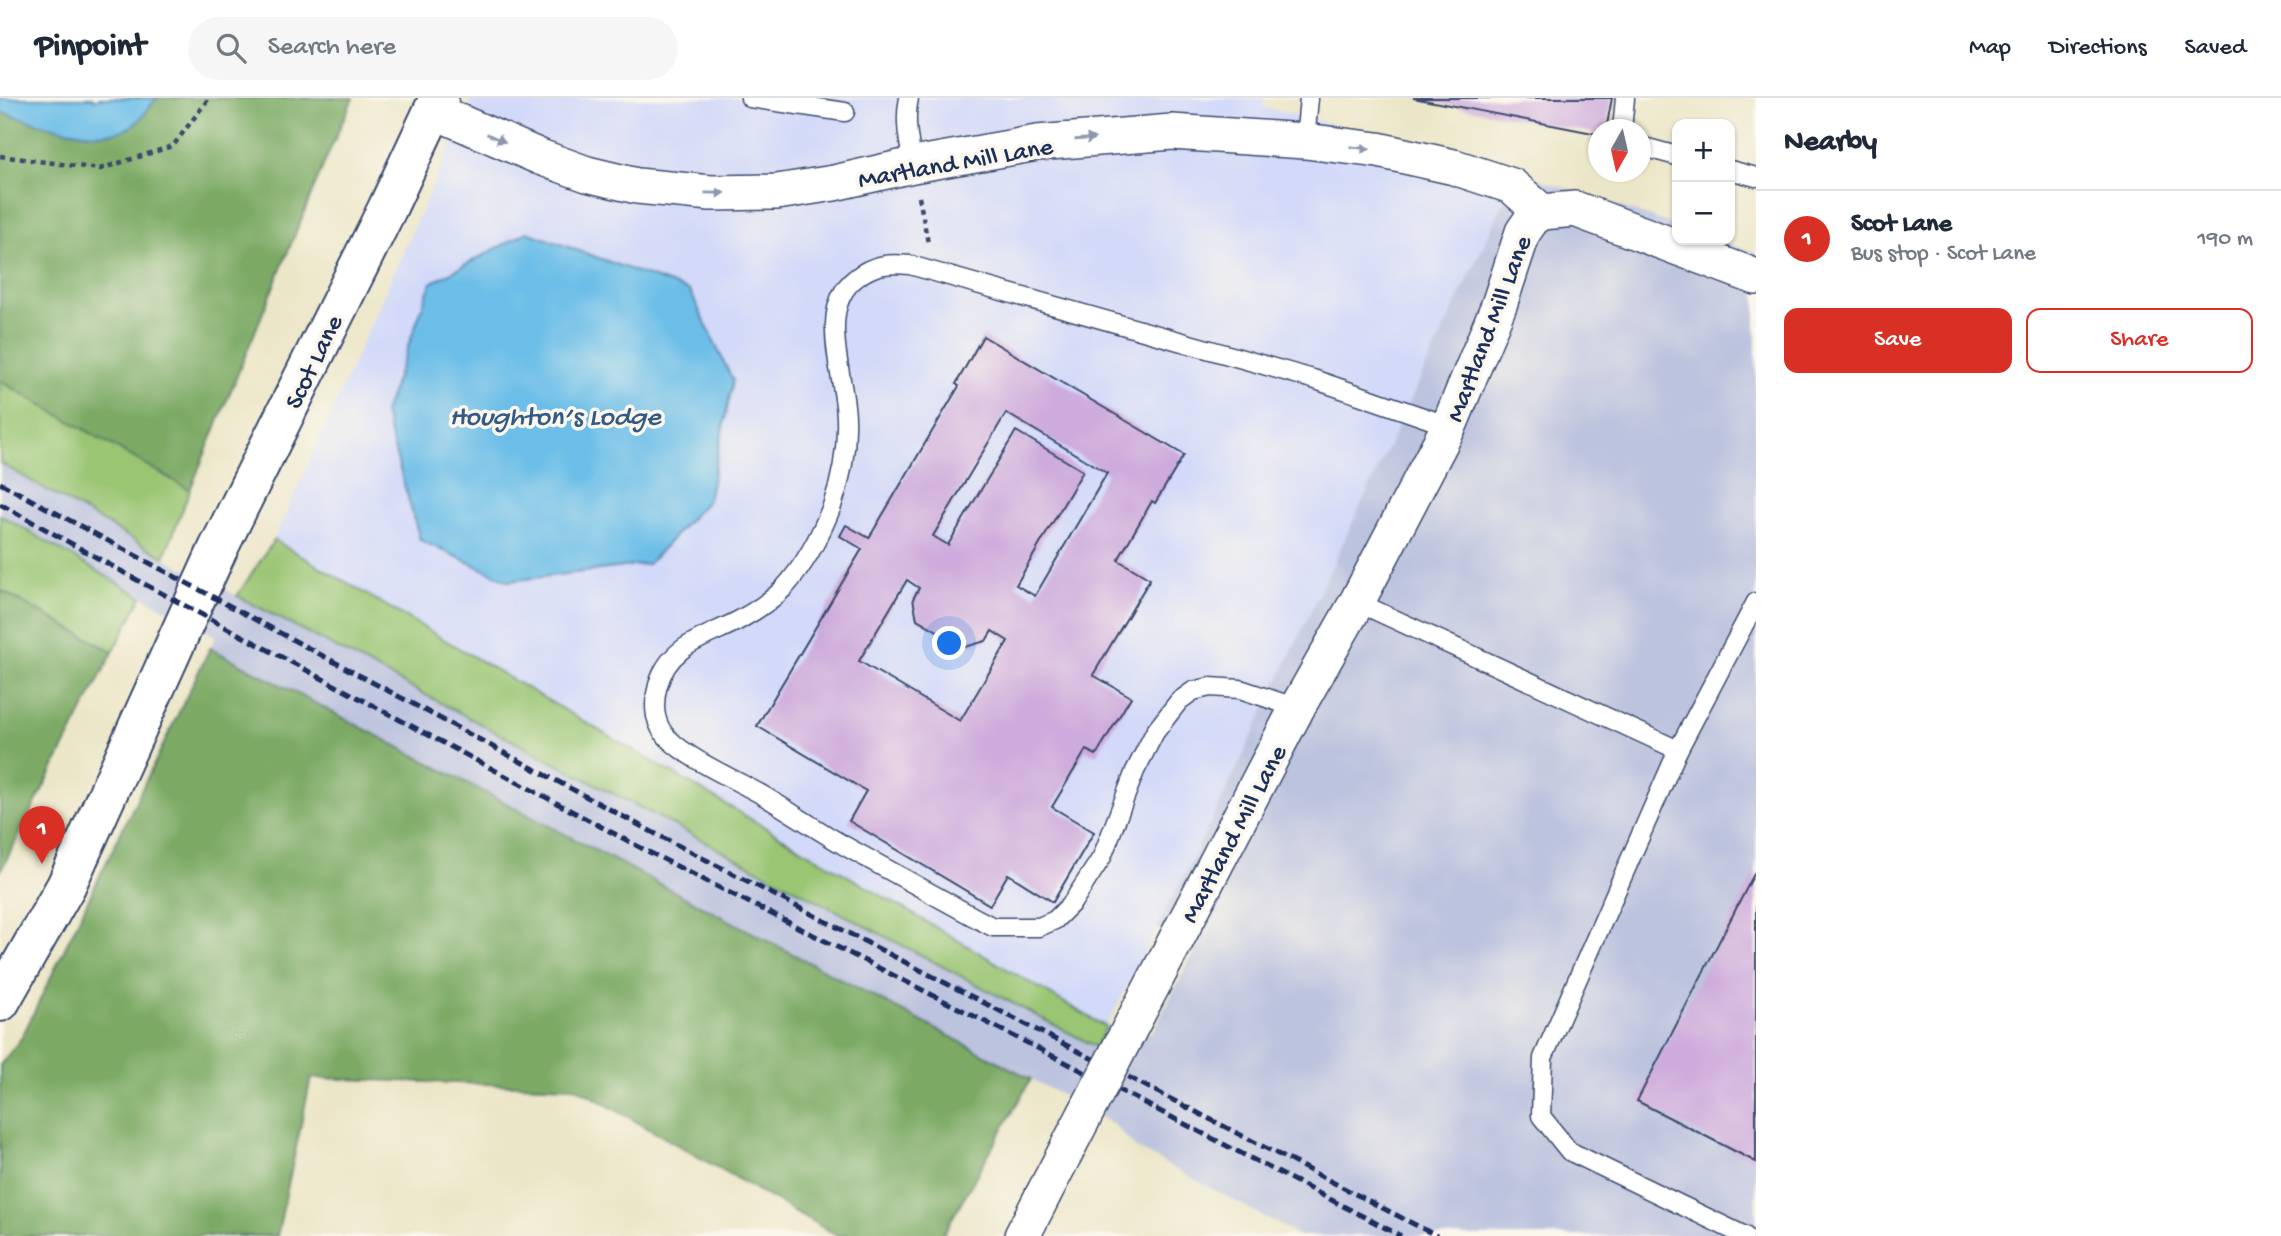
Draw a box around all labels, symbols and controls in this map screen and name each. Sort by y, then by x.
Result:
search box [188,17,678,80]
text: Pinpoint [35,29,146,67]
icon: search [212,29,250,67]
text: Search here [268,33,396,64]
text: Map [1969,34,2011,63]
text: Directions [2049,34,2147,63]
text: Saved [2185,34,2246,63]
north arrow [1588,119,1651,182]
map controls [1672,119,1735,245]
button: + [1672,119,1735,182]
text: Nearby [1784,126,1877,161]
one-way arrow [486,132,506,144]
street label: Martland Mill Lane [856,133,1056,198]
one-way arrow [1074,133,1096,144]
one-way arrow [1349,142,1371,153]
button: − [1672,182,1735,245]
one-way arrow [704,187,726,199]
text: Scot Lane [1851,210,1952,241]
text: 1 [1802,226,1812,253]
text: 190 m [2197,226,2253,253]
street label: Martland Mill Lane [1441,231,1541,427]
text: Bus stop · Scot Lane [1851,241,2036,268]
button: Save [1784,308,2012,373]
button: Share [2026,308,2253,373]
street label: Scot Lane [280,310,352,415]
water label: Houghton’s Lodge [449,402,662,435]
your location [932,626,966,660]
street label: Martland Mill Lane [1176,740,1296,929]
pin: 1 [19,806,65,864]

